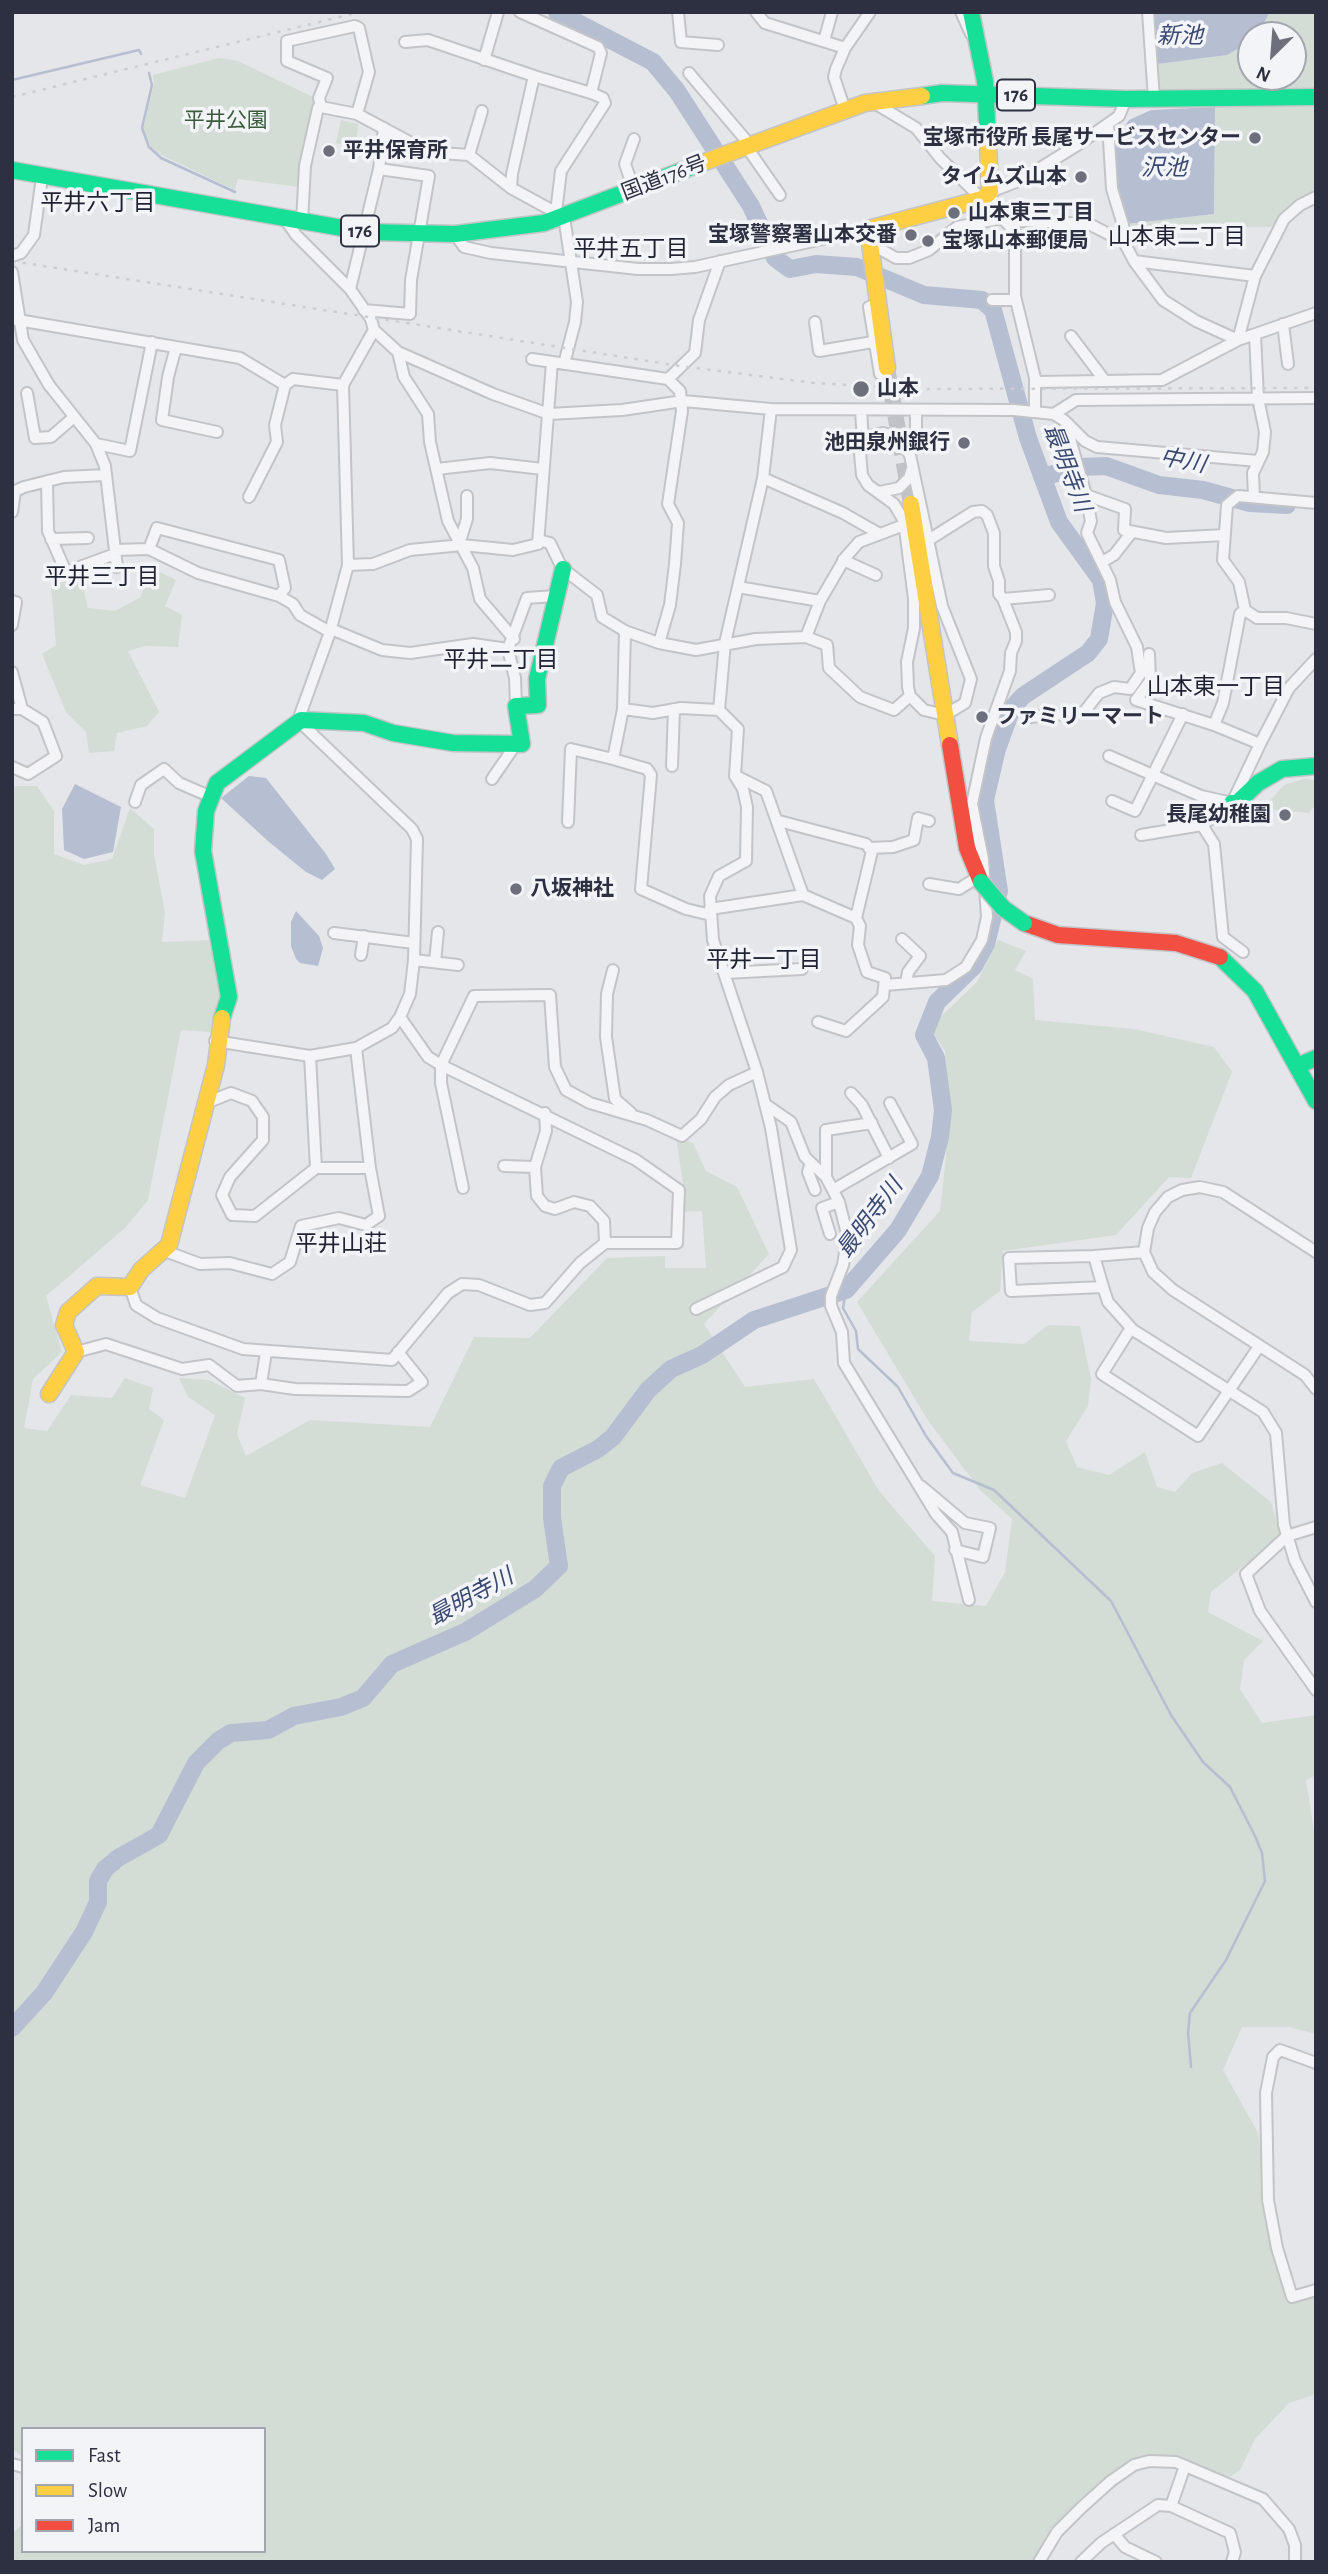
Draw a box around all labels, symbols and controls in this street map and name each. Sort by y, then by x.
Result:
north arrow [1237,21,1307,91]
water label: 新池 [1157,22,1203,50]
text: N [1254,62,1274,85]
road number: 176 [997,80,1035,110]
park label: 平井公園 [184,108,268,134]
place label: 宝塚市役所 長尾サービスセンター [923,125,1241,151]
marker: 宝塚市役所 長尾サービスセンター [1247,130,1263,146]
place label: 平井保育所 [343,138,448,164]
marker: 平井保育所 [321,143,337,159]
street label: 国道176号 [618,150,710,206]
water label: 沢池 [1141,154,1187,182]
place label: タイムズ山本 [941,164,1067,190]
marker: タイムズ山本 [1073,169,1089,185]
district label: 平井六丁目 [41,189,155,217]
place label: 山本東三丁目 [968,200,1094,226]
marker: 山本東三丁目 [946,205,962,221]
road number: 176 [341,216,379,246]
place label: 宝塚警察署山本交番 [708,222,897,248]
district label: 山本東二丁目 [1108,223,1246,251]
marker: 宝塚警察署山本交番 [903,227,919,243]
place label: 宝塚山本郵便局 [942,228,1089,254]
marker: 宝塚山本郵便局 [920,233,936,249]
district label: 平井五丁目 [574,235,688,263]
place label: 山本 [877,376,919,402]
marker: 山本 [851,379,871,399]
water label: 最明寺川 [1038,420,1096,516]
place label: 池田泉州銀行 [824,430,950,456]
marker: 池田泉州銀行 [956,435,972,451]
water label: 中川 [1158,443,1208,479]
district label: 平井三丁目 [45,563,159,591]
district label: 平井二丁目 [444,646,558,674]
district label: 山本東一丁目 [1147,673,1285,701]
place label: ファミリーマート [996,704,1164,730]
marker: ファミリーマート [974,709,990,725]
place label: 長尾幼稚園 [1166,802,1271,828]
marker: 長尾幼稚園 [1277,807,1293,823]
place label: 八坂神社 [530,876,614,902]
marker: 八坂神社 [508,881,524,897]
district label: 平井一丁目 [707,946,821,974]
water label: 最明寺川 [831,1173,909,1263]
district label: 平井山荘 [295,1230,387,1258]
water label: 最明寺川 [424,1563,518,1631]
legend [21,2427,266,2553]
text: Fast [88,2445,121,2466]
text: Slow [88,2480,127,2501]
text: Jam [88,2515,120,2536]

